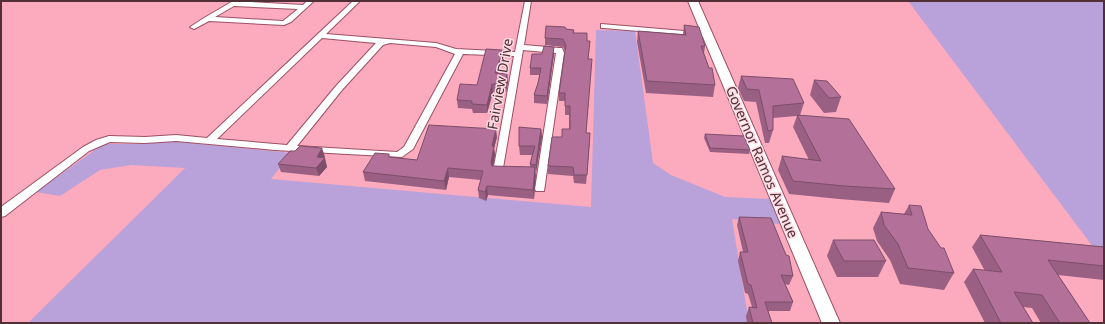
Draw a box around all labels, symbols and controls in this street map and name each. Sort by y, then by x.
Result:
street label: Fairview Drive [482,37,517,131]
street label: Governor Ramos Avenue [722,83,803,241]

